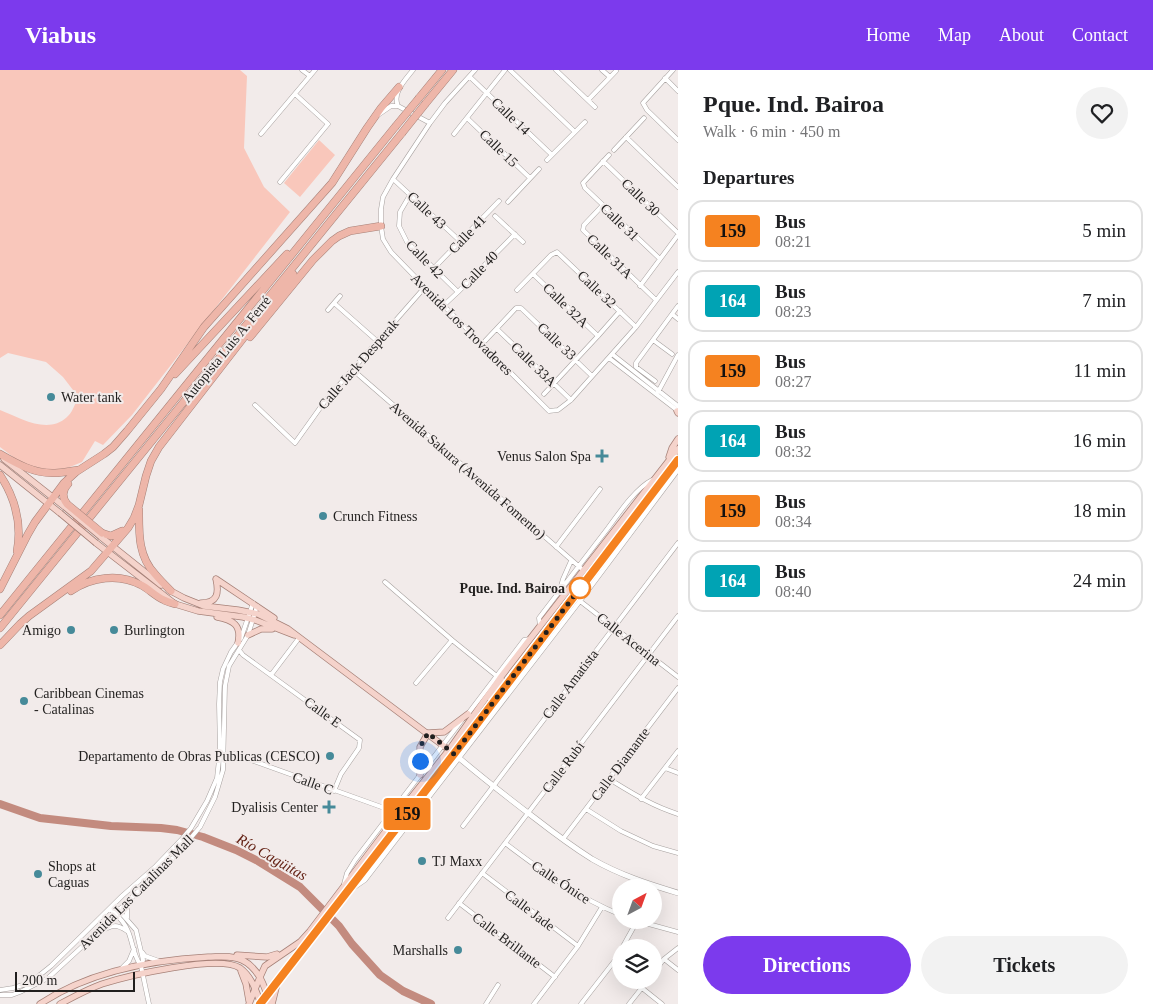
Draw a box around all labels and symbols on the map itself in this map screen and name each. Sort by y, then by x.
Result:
street label: Calle 14 [489,95,533,138]
street label: Calle 15 [477,127,521,170]
street label: Calle 30 [619,176,663,219]
street label: Calle 43 [404,189,449,232]
street label: Calle 31 [598,201,642,244]
street label: Calle 41 [446,212,489,256]
street label: Calle 31A [584,231,636,282]
street label: Calle 42 [403,237,446,281]
street label: Calle 40 [458,248,501,292]
street label: Calle 32 [574,268,619,311]
street label: Avenida Los Trovadores [408,270,516,378]
street label: Calle 32A [540,280,592,331]
street label: Autopista Luis A. Ferré [179,293,274,405]
street label: Calle Jack Desperak [315,316,402,412]
street label: Calle 33 [534,320,579,363]
street label: Calle 33A [508,339,560,390]
place label: Water tank [61,390,122,405]
marker: Water tank [45,391,57,403]
street label: Avenida Sakura (Avenida Fomento) [386,399,549,543]
place label: Venus Salon Spa [497,449,592,464]
marker: Venus Salon Spa [595,449,609,463]
place label: Crunch Fitness [333,509,417,524]
marker: Crunch Fitness [317,510,329,522]
marker: Pque. Ind. Bairoa [569,577,591,599]
place label: Pque. Ind. Bairoa [459,581,565,596]
street label: Calle Acerina [594,610,664,669]
place label: Amigo [22,623,61,638]
place label: Burlington [124,623,185,638]
marker: Amigo [65,624,77,636]
marker: Burlington [108,624,120,636]
street label: Calle Amatista [539,646,602,722]
place label: Caribbean Cinemas - Catalinas [34,686,144,717]
street label: Calle E [301,694,344,731]
marker: Caribbean Cinemas - Catalinas [18,695,30,707]
street label: Calle Diamante [588,725,653,804]
street label: Calle Rubí [539,739,588,796]
place label: Departamento de Obras Publicas (CESCO) [78,749,320,765]
your location [408,749,433,774]
marker: Departamento de Obras Publicas (CESCO) [324,750,336,762]
street label: Calle C [290,769,335,798]
line badge: 159 [378,798,436,830]
place label: Dyalisis Center [231,800,318,815]
marker: Dyalisis Center [322,800,336,814]
water label: Río Cagüitas [233,830,310,884]
street label: Avenida Las Catalinas Mall [76,832,197,953]
place label: TJ Maxx [432,854,482,869]
marker: TJ Maxx [416,855,428,867]
street label: Calle Ónice [529,857,593,907]
place label: Shops at Caguas [48,859,96,890]
marker: Shops at Caguas [32,868,44,880]
north arrow [612,879,662,929]
street label: Calle Jade [502,887,557,934]
street label: Calle Brillante [469,910,544,971]
place label: Marshalls [393,943,448,958]
marker: Marshalls [452,944,464,956]
scale bar [15,969,135,992]

